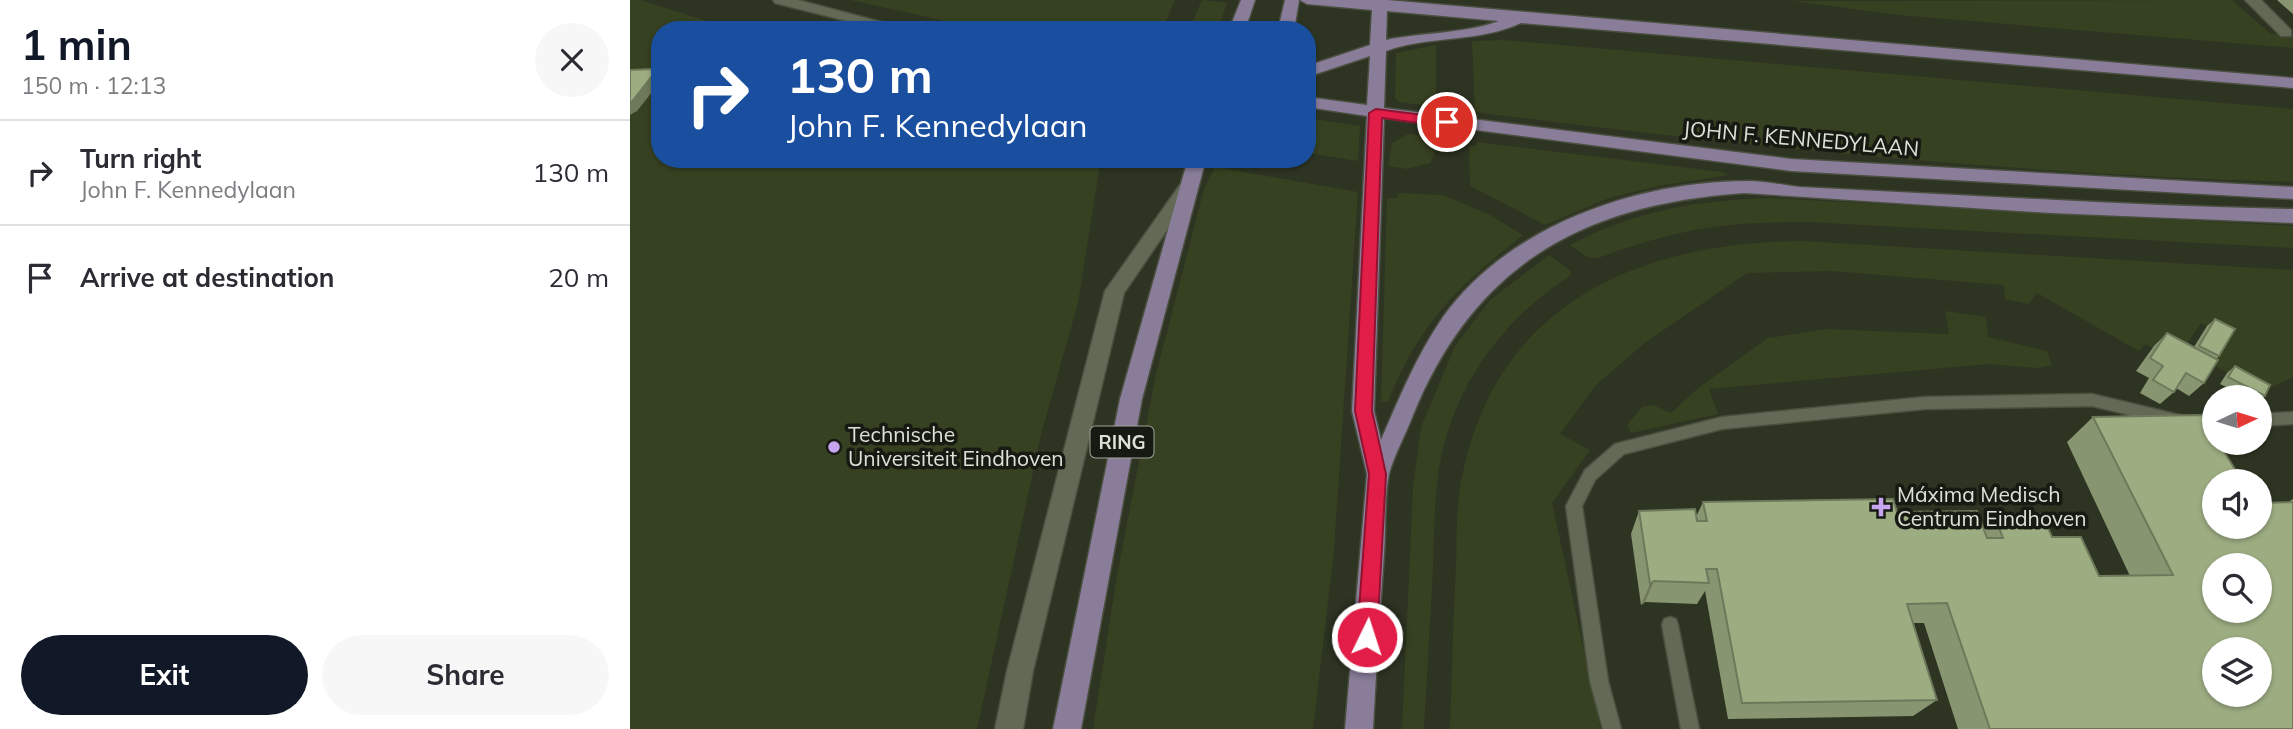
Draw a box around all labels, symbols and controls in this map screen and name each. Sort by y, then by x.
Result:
text: 1 min [21,18,132,71]
button: close [535,23,609,97]
text: 130 m [787,44,933,105]
icon: right [672,49,763,140]
text: 150 m · 12:13 [21,71,166,100]
pin [1417,92,1477,152]
icon: arrive [1428,103,1466,141]
text: John F. Kennedylaan [787,105,1088,145]
street label: JOHN F. KENNEDYLAAN [1682,115,1920,161]
text: Turn right [80,142,201,175]
icon: right [21,154,59,192]
text: 130 m [533,156,609,189]
text: John F. Kennedylaan [80,175,296,204]
icon: arrive [21,259,59,297]
text: Arrive at destination [80,261,335,294]
text: 20 m [548,261,609,294]
north arrow [2202,385,2272,455]
map controls [2202,385,2272,707]
place label: Technische Universiteit Eindhoven [848,421,1064,471]
road number: RING [1091,426,1154,458]
marker: Technische Universiteit Eindhoven [826,439,842,455]
button: sound [2202,469,2272,539]
place label: Máxima Medisch Centrum Eindhoven [1897,481,2087,531]
marker: Máxima Medisch Centrum Eindhoven [1871,497,1891,517]
button: search [2202,553,2272,623]
position arrow [1330,600,1404,674]
button: Exit [21,635,308,715]
button: Share [322,635,609,715]
button: layers [2202,637,2272,707]

